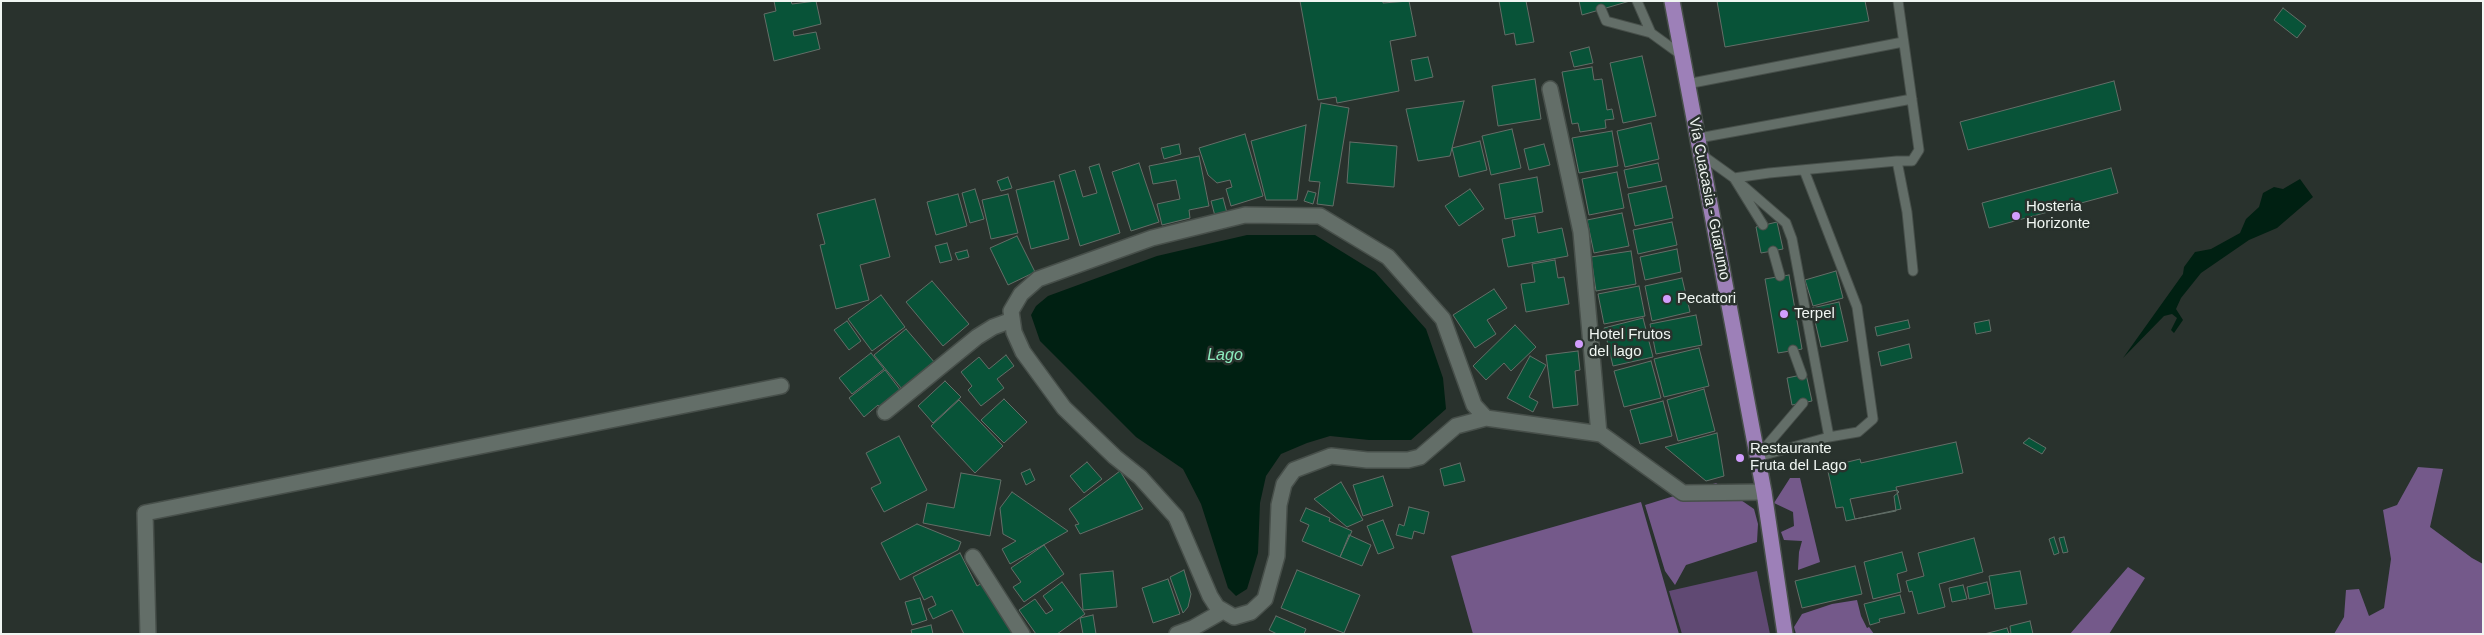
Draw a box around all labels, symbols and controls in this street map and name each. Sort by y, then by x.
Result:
street label: Vía Cuacasia - Guarumo [1684,116,1734,282]
place label: Hosteria Horizonte [2026,198,2090,233]
marker: Hosteria Horizonte [2010,210,2022,222]
place label: Pecattori [1677,290,1736,308]
marker: Pecattori [1661,293,1673,305]
place label: Terpel [1794,305,1835,323]
marker: Terpel [1778,308,1790,320]
place label: Hotel Frutos del lago [1589,326,1671,361]
marker: Hotel Frutos del lago [1573,338,1585,350]
water label: Lago [1207,346,1243,366]
place label: Restaurante Fruta del Lago [1750,440,1847,475]
marker: Restaurante Fruta del Lago [1734,452,1746,464]

